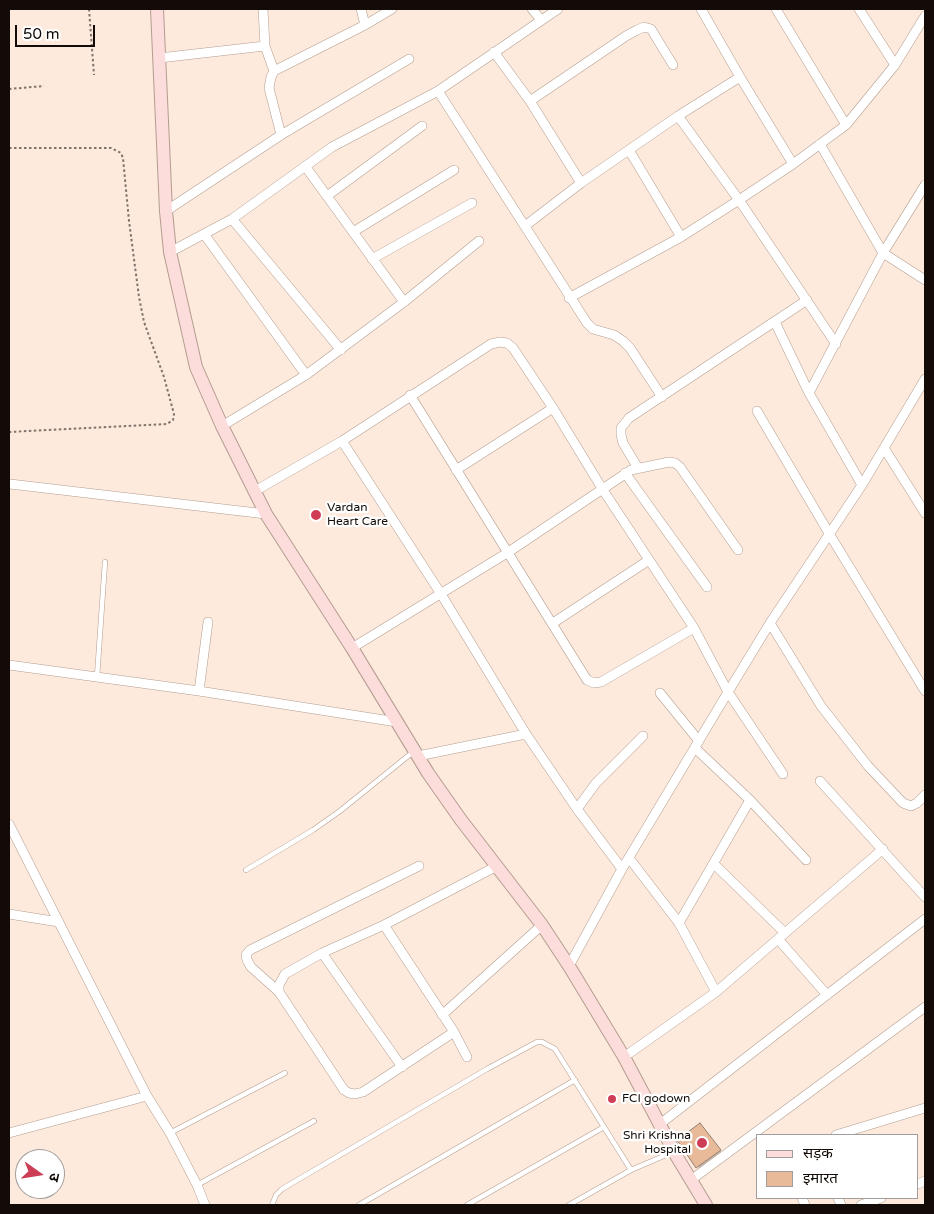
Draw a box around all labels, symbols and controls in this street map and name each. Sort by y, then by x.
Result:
scale bar [18,15,98,47]
text: 50 m [23,25,60,43]
place label: Vardan Heart Care [327,501,388,529]
marker: Vardan Heart Care [309,508,323,522]
place label: FCI godown [622,1092,690,1106]
marker: FCI godown [606,1093,618,1105]
place label: Shri Krishna Hospital [623,1129,691,1157]
legend [756,1134,919,1199]
marker: Shri Krishna Hospital [695,1136,709,1150]
text: सड़क [803,1144,833,1162]
north arrow [15,1149,65,1199]
text: इमारत [803,1169,838,1187]
text: उ [45,1171,63,1183]

